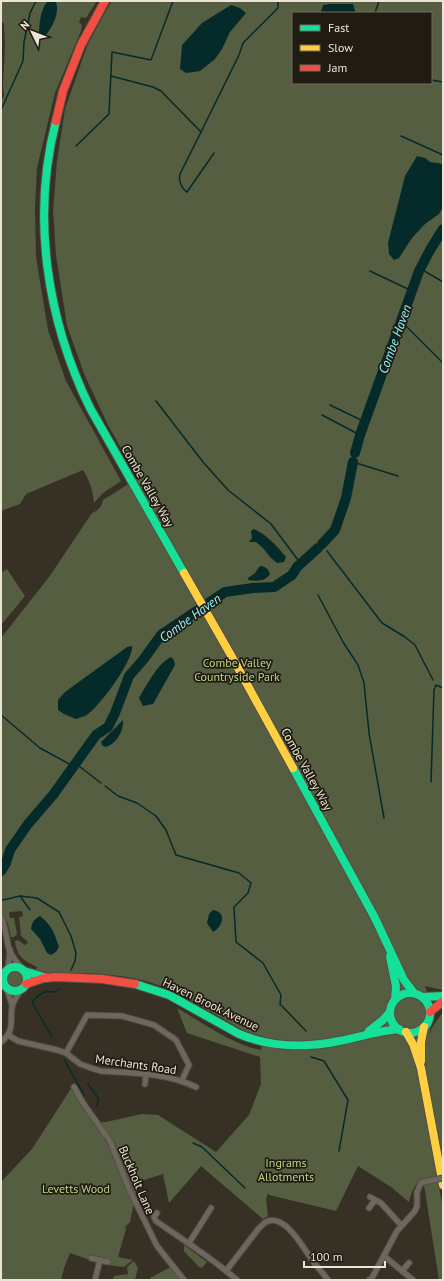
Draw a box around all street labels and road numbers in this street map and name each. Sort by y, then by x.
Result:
street label: Combe Valley Way [118,442,178,530]
street label: Combe Valley Way [278,725,336,813]
street label: Haven Brook Avenue [160,974,262,1034]
street label: Merchants Road [94,1051,178,1077]
street label: Buckholt Lane [116,1143,158,1217]

